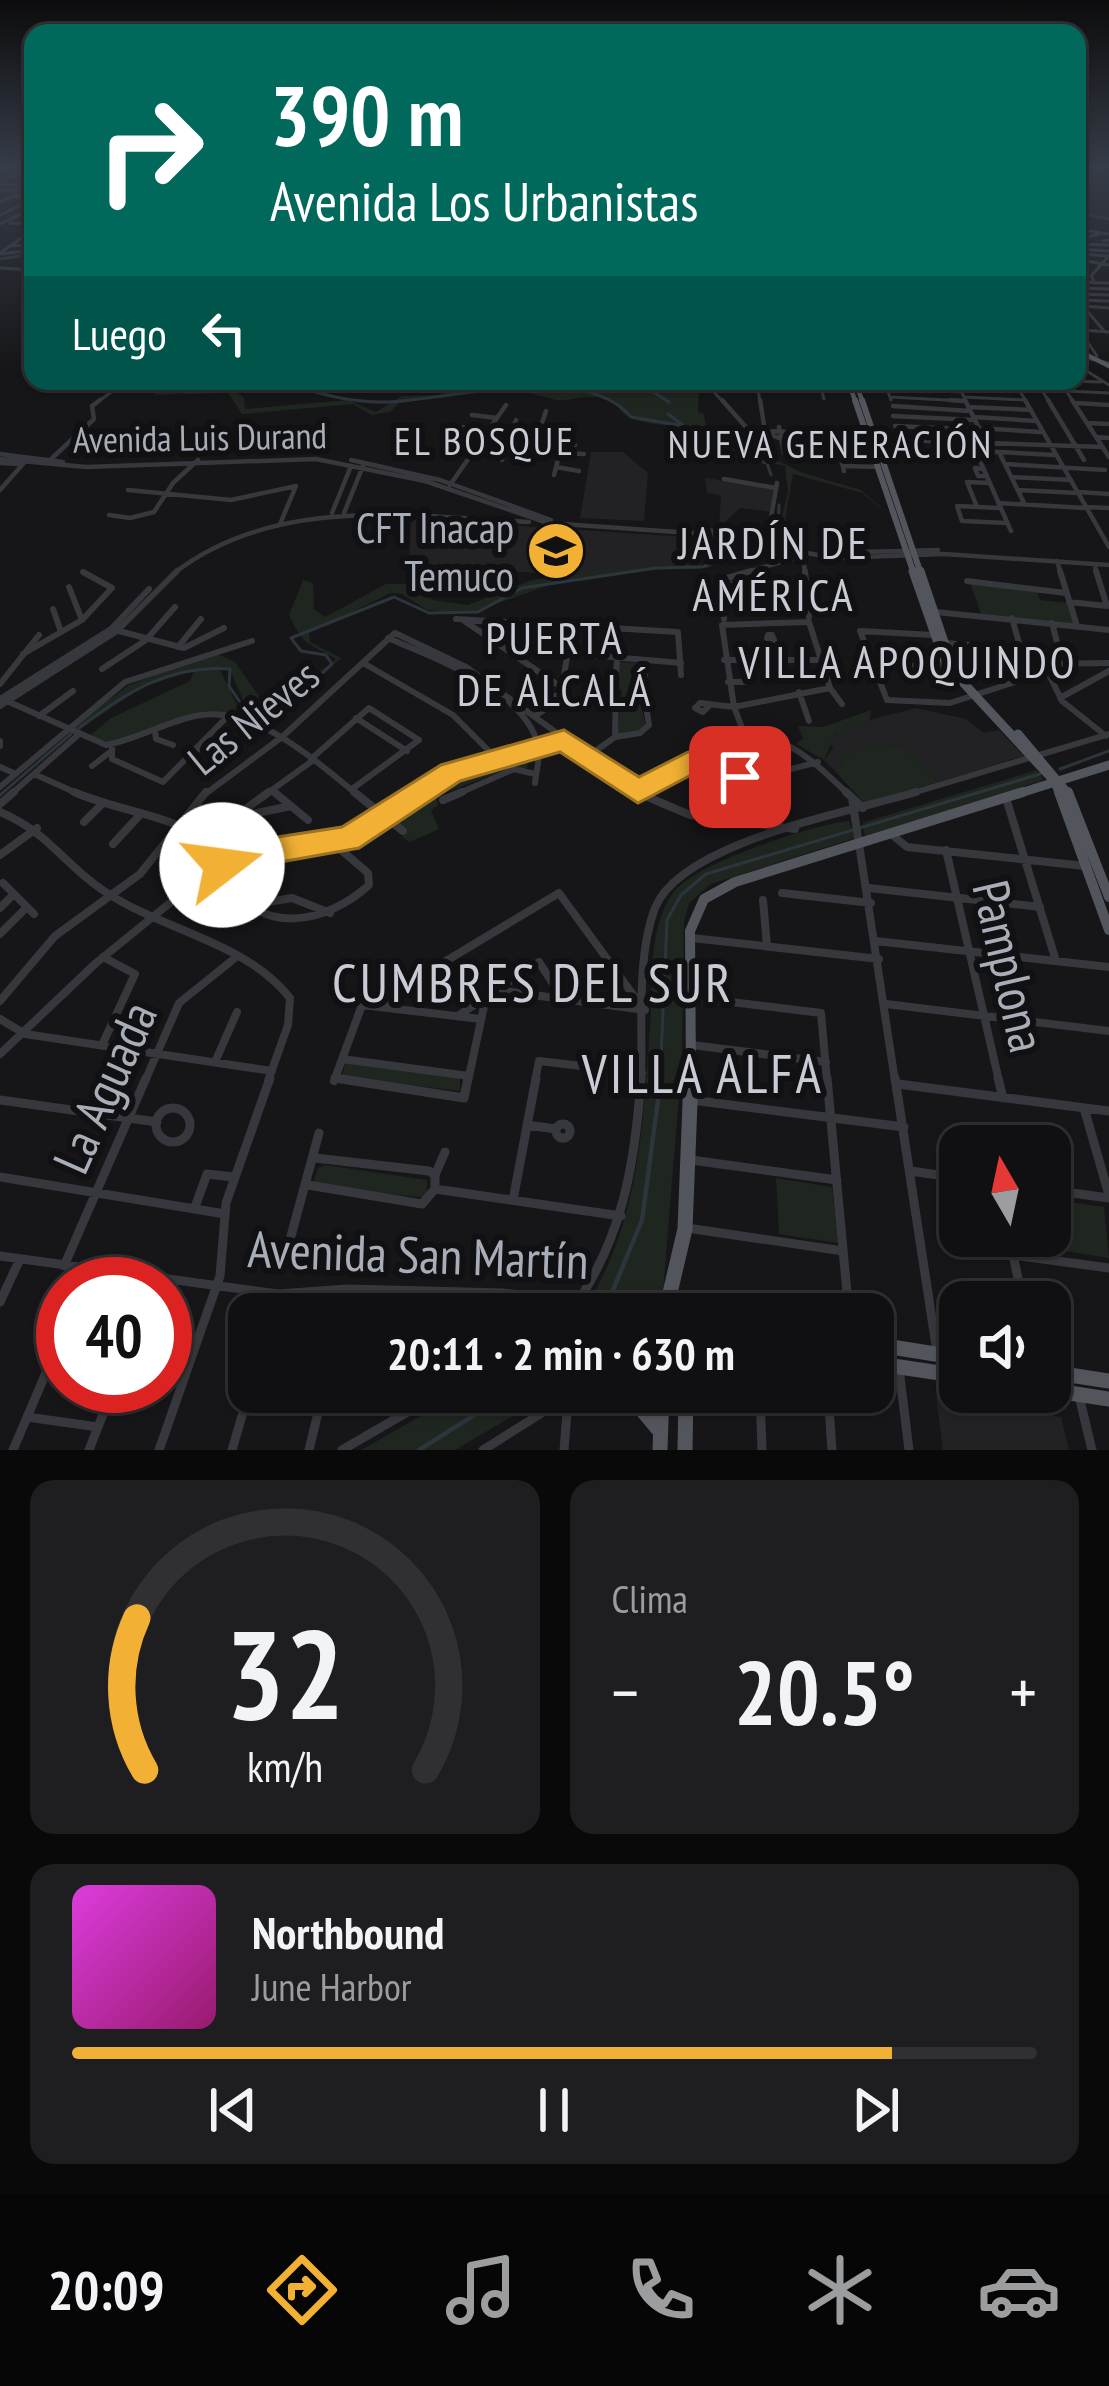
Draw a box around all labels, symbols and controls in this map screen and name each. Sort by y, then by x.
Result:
text: 390 m [270,60,463,169]
icon: right [72,72,228,228]
text: Avenida Los Urbanistas [270,166,698,236]
icon: left [191,300,257,366]
text: Luego [72,304,167,362]
street label: Avenida Luis Durand [73,411,327,463]
district label: EL BOSQUE [394,415,576,466]
district label: NUEVA GENERACIÓN [668,418,994,469]
place label: CFT Inacap Temuco [356,500,514,603]
district label: JARDÍN DE AMÉRICA [676,513,870,623]
school or university icon: CFT Inacap Temuco [525,520,587,582]
district label: PUERTA DE ALCALÁ [457,608,653,718]
district label: VILLA APOQUINDO [738,632,1077,690]
street label: Las Nieves [176,648,330,786]
pin [689,726,791,828]
icon: arrive [707,744,773,810]
position arrow [159,802,285,928]
street label: Pamplona [958,874,1062,1058]
district label: CUMBRES DEL SUR [332,947,734,1017]
street label: La Aguada [37,991,171,1183]
district label: VILLA ALFA [581,1038,824,1108]
north arrow [939,1125,1071,1257]
map controls [939,1125,1071,1413]
street label: Avenida San Martín [246,1215,590,1293]
speed limit sign: 40 [36,1257,192,1413]
button: sound [939,1281,1071,1413]
text: 20:11 · 2 min · 630 m [387,1324,735,1382]
text: Clima [612,1573,688,1624]
text: 32 [225,1592,344,1753]
text: 20.5° [734,1633,915,1750]
text: − [612,1649,639,1734]
text: + [1010,1649,1037,1734]
text: km/h [247,1738,323,1794]
text: Northbound [252,1903,444,1961]
text: June Harbor [252,1961,411,2012]
icon: previous [200,2077,266,2143]
icon: pause [521,2077,587,2143]
icon: next [843,2077,909,2143]
icon: directions [260,2248,344,2332]
icon: music [439,2248,523,2332]
icon: phone [619,2248,703,2332]
icon: climate [798,2248,882,2332]
icon: car [977,2248,1061,2332]
text: 20:09 [48,2255,164,2325]

